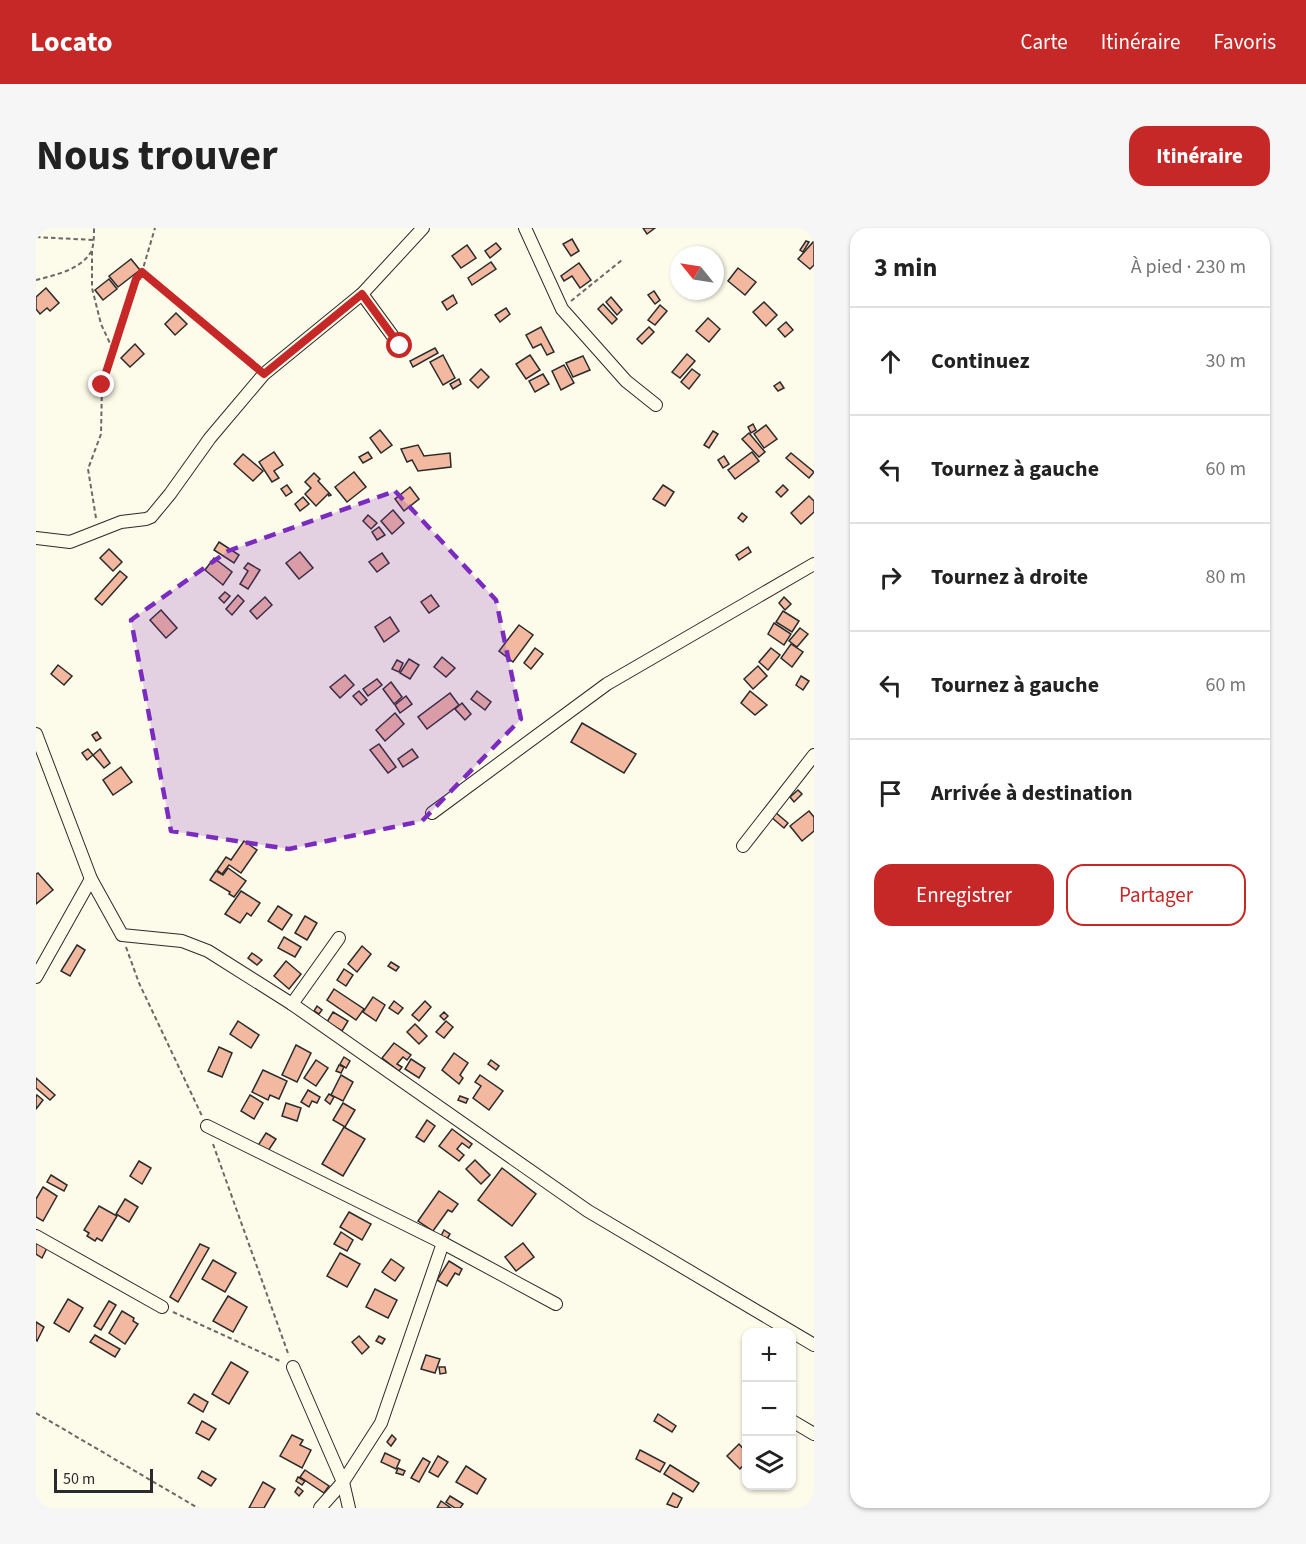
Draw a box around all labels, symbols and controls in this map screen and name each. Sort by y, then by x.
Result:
text: Locato [30,22,112,62]
text: Carte [1021,27,1068,57]
text: Itinéraire [1101,27,1180,57]
text: Favoris [1213,27,1276,57]
text: Nous trouver [36,126,278,186]
button: Itinéraire [1129,126,1270,186]
north arrow [670,246,724,300]
text: 3 min [874,249,937,286]
text: À pied · 230 m [1131,253,1246,281]
route start [386,332,412,358]
icon: ahead [874,345,907,378]
text: Continuez [931,345,1030,377]
text: 30 m [1206,347,1246,375]
route end [88,371,114,397]
icon: left [874,453,907,486]
text: Tournez à gauche [931,453,1099,485]
text: 60 m [1206,455,1246,483]
icon: right [874,561,907,594]
text: Tournez à droite [931,561,1088,593]
text: 80 m [1206,563,1246,591]
icon: left [874,669,907,702]
text: Tournez à gauche [931,669,1099,701]
text: 60 m [1206,671,1246,699]
icon: arrive [874,777,907,810]
text: Arrivée à destination [931,777,1133,809]
button: Enregistrer [874,864,1054,926]
button: Partager [1066,864,1246,926]
map controls [742,1328,796,1490]
button: + [742,1328,796,1382]
button: − [742,1382,796,1436]
button: layers [742,1436,796,1490]
scale bar [54,1466,153,1494]
text: 50 m [63,1468,95,1490]

